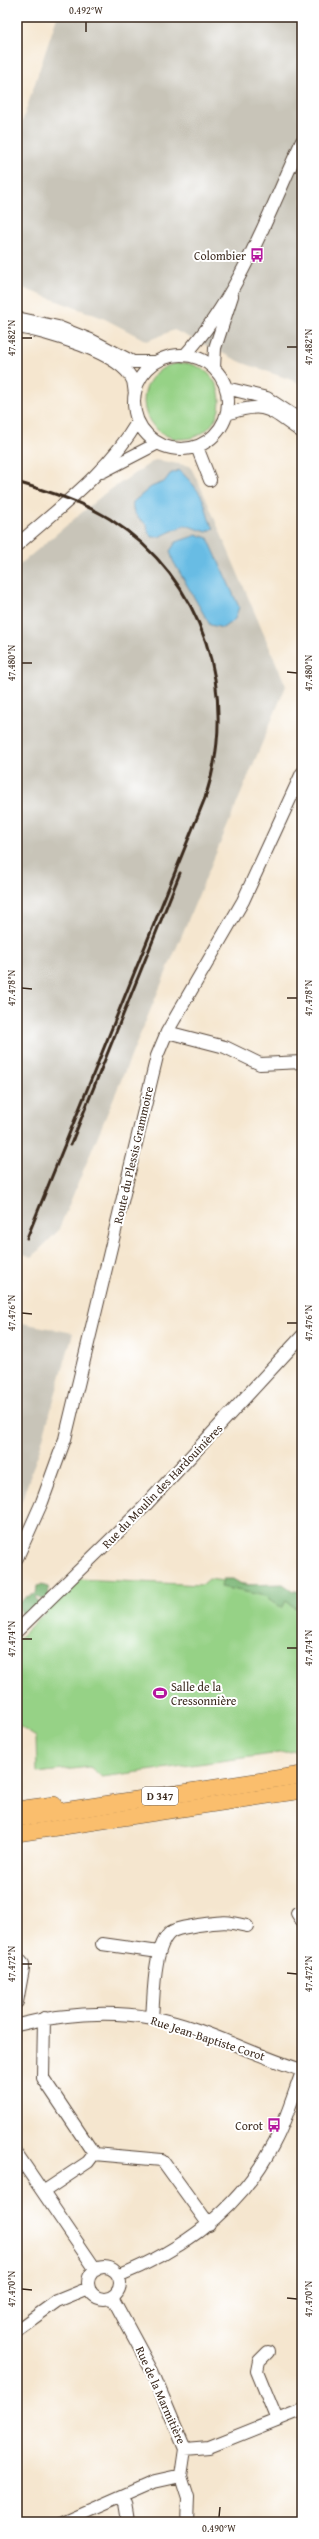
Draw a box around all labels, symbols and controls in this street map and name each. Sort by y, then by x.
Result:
text: 0.492°W [69,3,103,18]
place label: Colombier [194,247,246,264]
bus stop icon: Colombier [249,247,265,263]
text: 47.482°N [4,319,19,356]
text: 47.482°N [301,328,316,365]
text: 47.480°N [4,644,19,681]
text: 47.480°N [301,654,316,691]
text: 47.478°N [4,969,19,1006]
text: 47.478°N [301,979,316,1016]
street label: Route du Plessis Grammoire [109,1084,157,1225]
text: 47.476°N [4,1294,19,1331]
text: 47.476°N [301,1304,316,1341]
street label: Rue du Moulin des Hardouinières [98,1420,226,1552]
text: 47.474°N [4,1620,19,1657]
text: 47.474°N [301,1629,316,1666]
place label: Salle de la Cressonnière [171,1678,237,1709]
sports icon: Salle de la Cressonnière [152,1685,168,1701]
road number: D 347 [142,1787,178,1805]
text: 47.472°N [4,1945,19,1982]
text: 47.472°N [301,1955,316,1992]
street label: Rue Jean-Baptiste Corot [149,2011,268,2065]
place label: Corot [235,2117,264,2134]
bus stop icon: Corot [266,2117,282,2133]
text: 47.470°N [4,2270,19,2307]
text: 47.470°N [301,2280,316,2317]
street label: Rue de la Marmitière [132,2343,190,2447]
text: 0.490°W [202,2521,236,2536]

